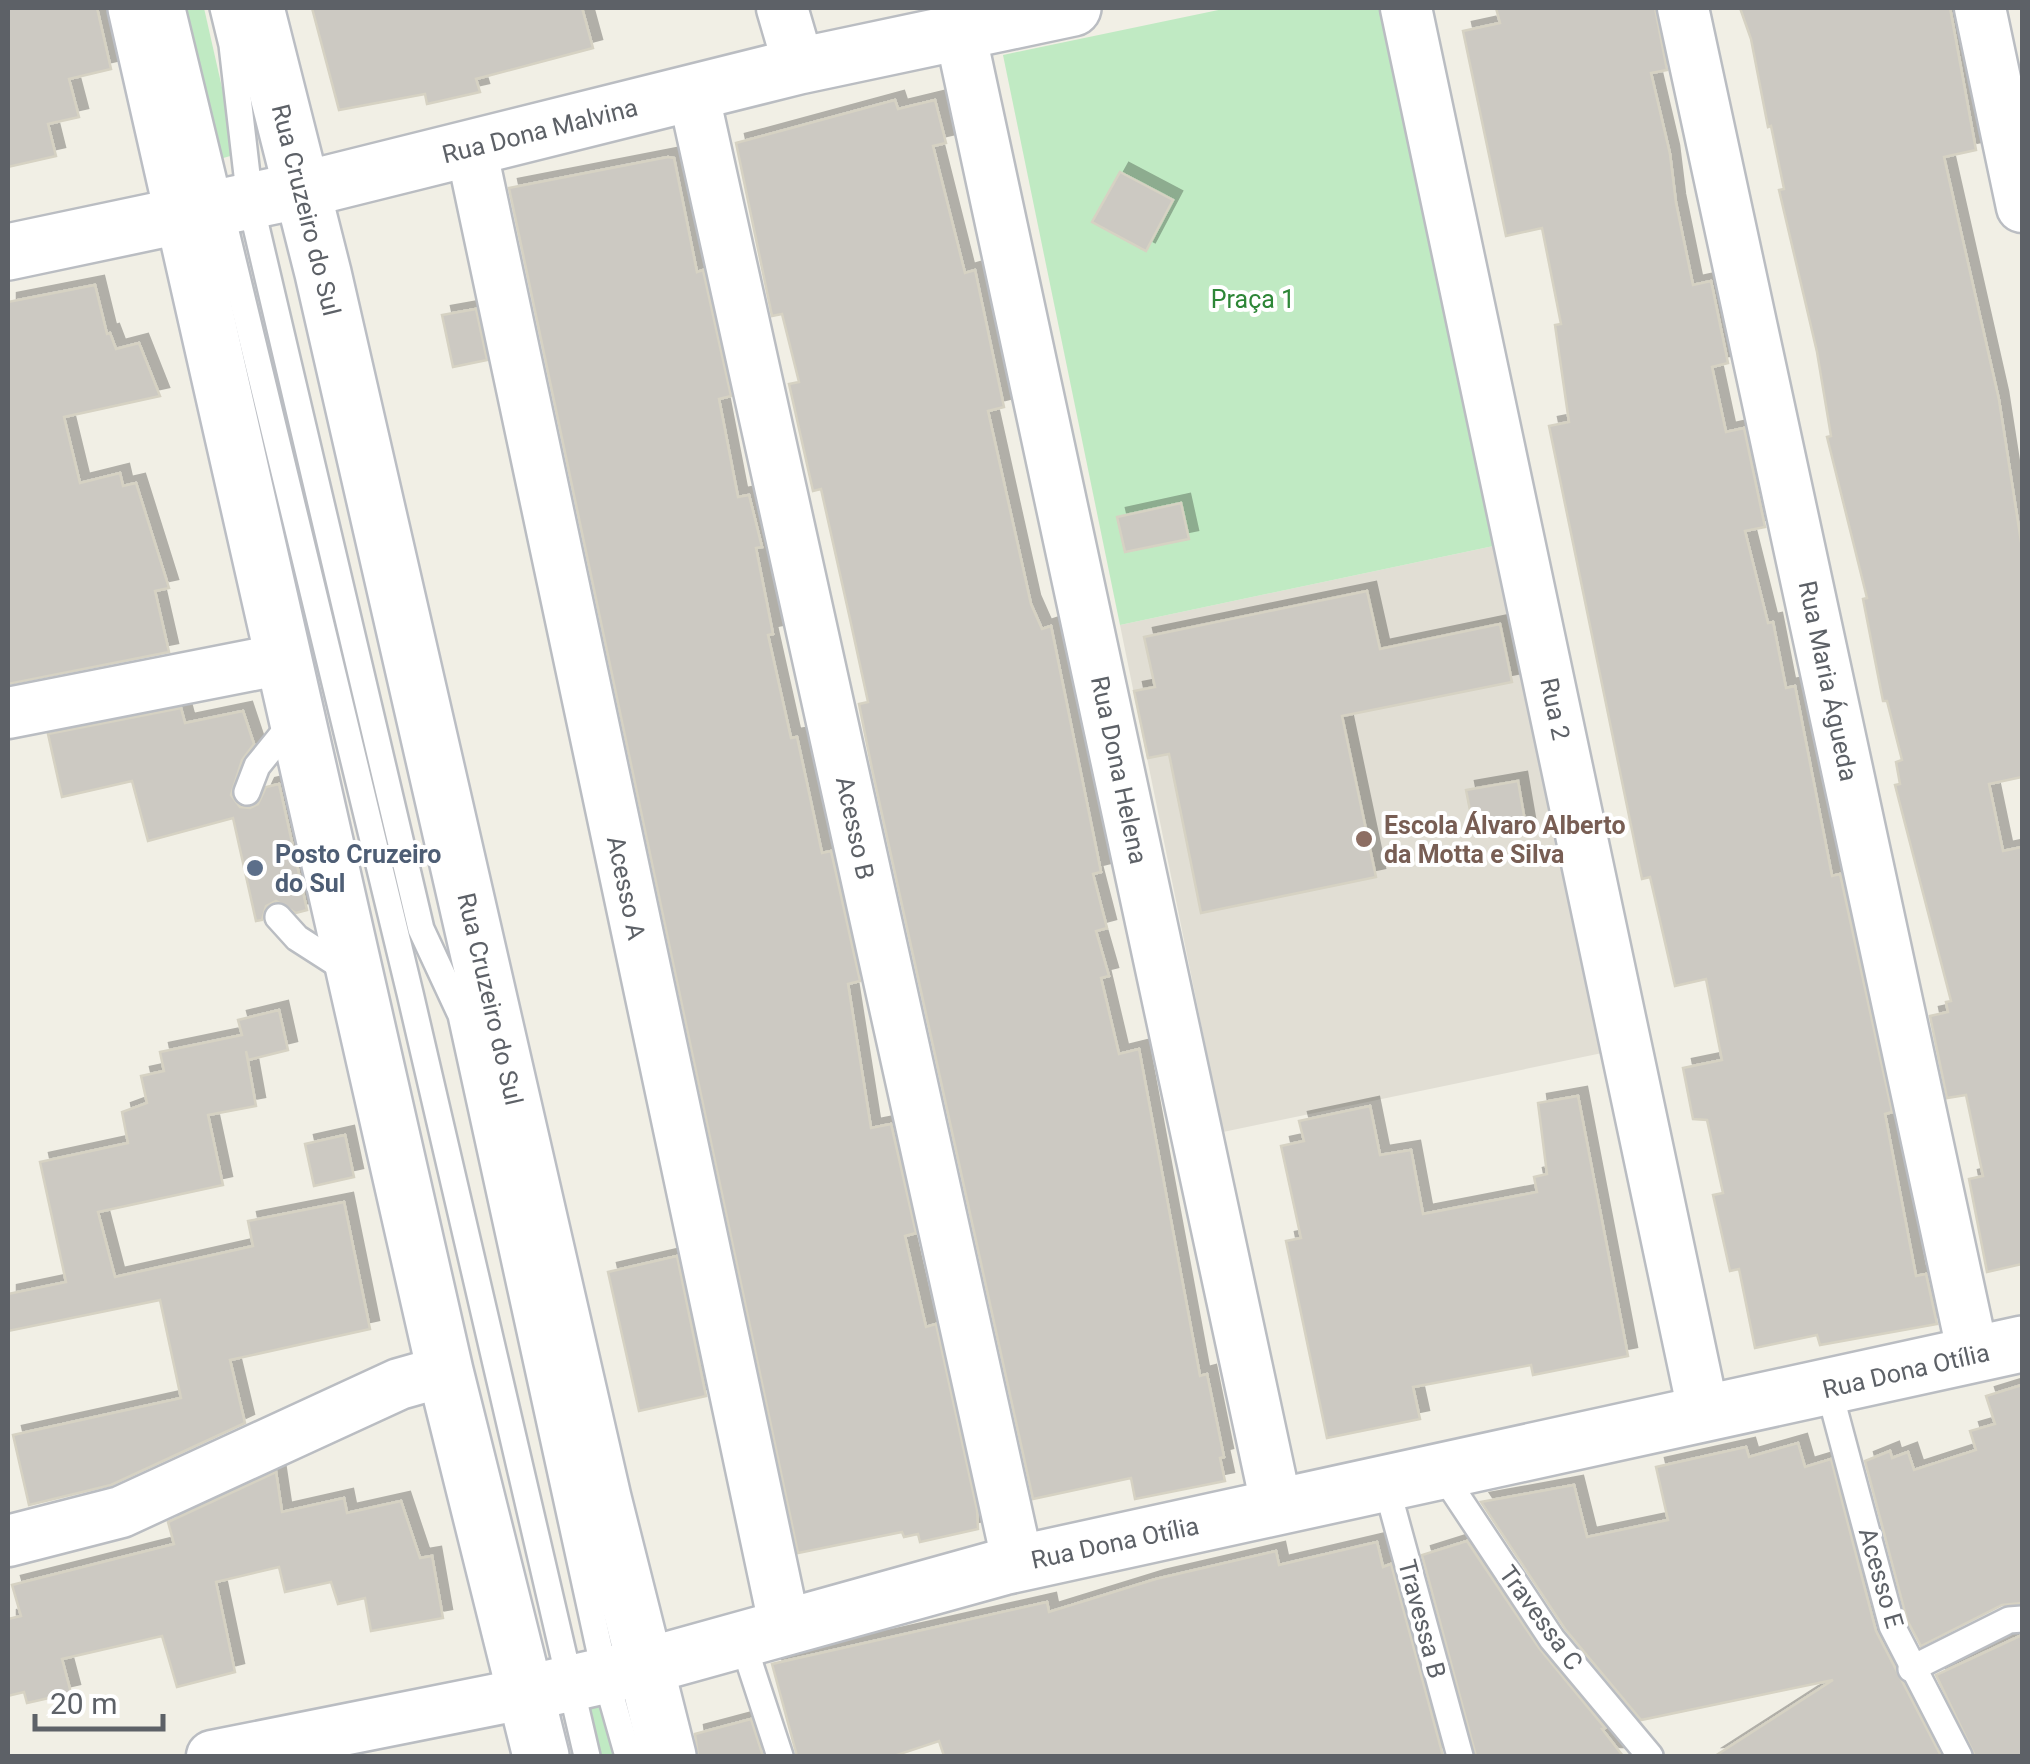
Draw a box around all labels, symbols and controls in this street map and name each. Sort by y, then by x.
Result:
street label: Rua Dona Malvina [439,93,641,169]
street label: Rua Cruzeiro do Sul [266,101,346,319]
park label: Praça 1 [1211,285,1295,314]
street label: Rua Maria Águeda [1793,578,1864,784]
street label: Rua Dona Helena [1085,674,1153,866]
street label: Rua 2 [1534,675,1576,743]
street label: Acesso B [830,774,880,882]
place label: Escola Álvaro Alberto da Motta e Silva [1384,811,1626,869]
marker: Escola Álvaro Alberto da Motta e Silva [1353,828,1375,850]
street label: Acesso A [601,834,651,942]
place label: Posto Cruzeiro do Sul [275,840,441,898]
marker: Posto Cruzeiro do Sul [244,857,266,879]
street label: Rua Cruzeiro do Sul [451,890,529,1108]
street label: Rua Dona Otília [1820,1338,1992,1404]
street label: Rua Dona Otília [1029,1511,1201,1575]
street label: Acesso E [1853,1524,1909,1632]
street label: Travessa B [1392,1556,1452,1682]
street label: Travessa C [1493,1560,1589,1676]
scale bar [35,1669,162,1731]
text: 20 m [50,1686,117,1721]

